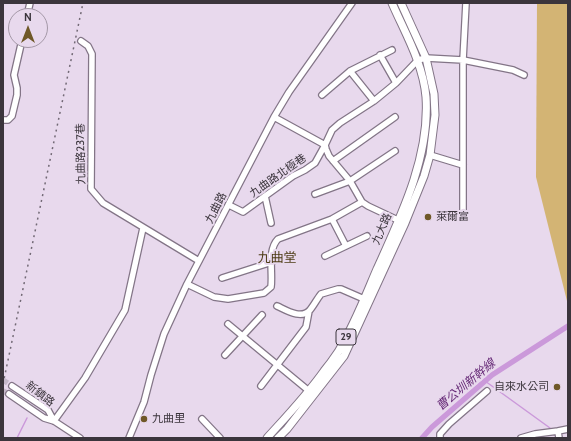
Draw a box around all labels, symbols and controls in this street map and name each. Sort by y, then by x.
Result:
north arrow [8,8,48,48]
text: N [24,10,32,24]
street label: 九曲路237巷 [74,123,88,185]
street label: 九曲路北極巷 [247,152,309,200]
street label: 九曲路 [203,190,229,226]
place label: 萊爾富 [436,210,469,224]
street label: 九大路 [369,211,395,247]
marker: 萊爾富 [423,212,433,222]
district label: 九曲堂 [258,250,296,266]
road number: 29 [336,329,356,345]
water label: 曹公圳新幹線 [434,356,498,414]
street label: 新鎮路 [23,379,57,409]
place label: 自來水公司 [494,380,549,394]
marker: 自來水公司 [552,382,562,392]
place label: 九曲里 [152,412,185,426]
marker: 九曲里 [139,414,149,424]

